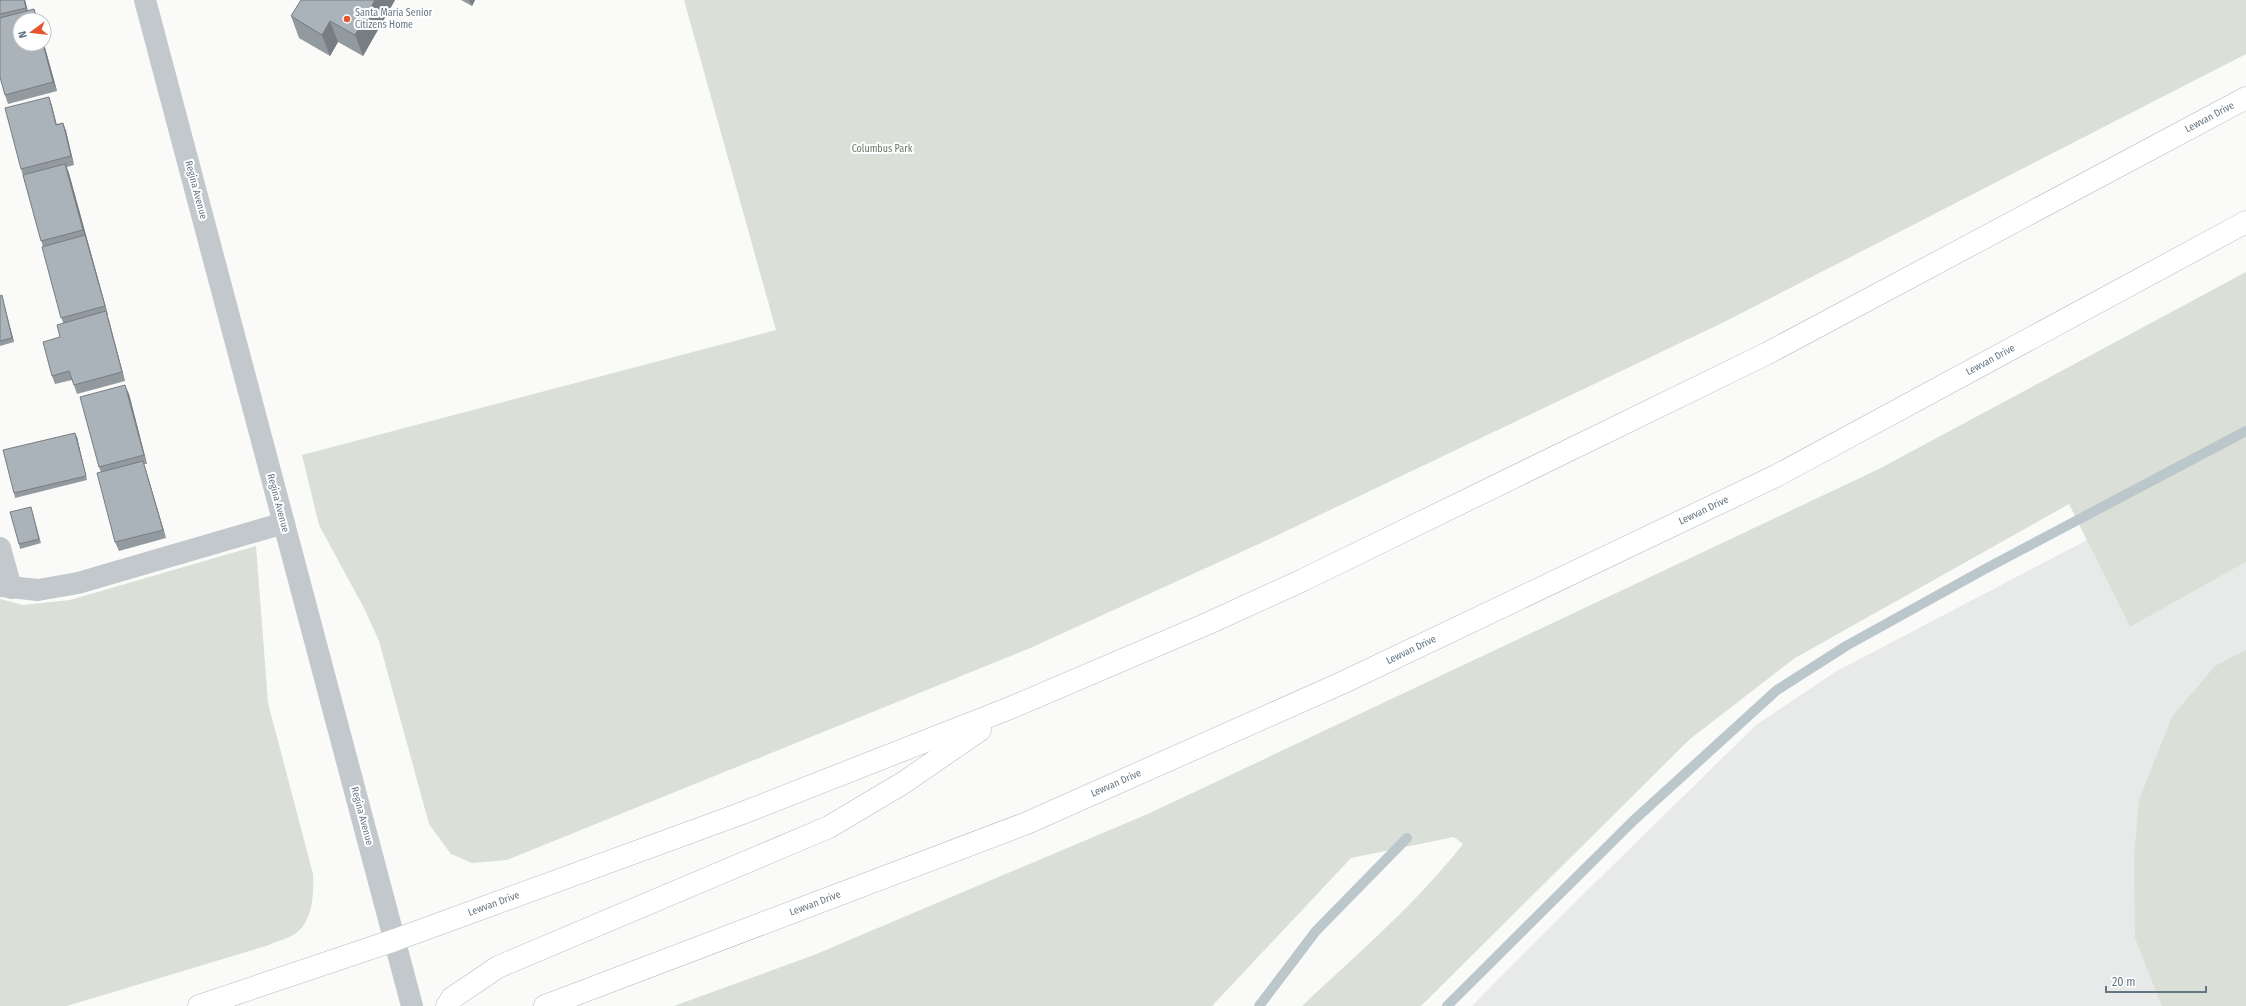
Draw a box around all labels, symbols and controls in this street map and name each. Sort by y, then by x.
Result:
place label: Santa Maria Senior Citizens Home [355,7,433,31]
north arrow [12,12,52,52]
marker: Santa Maria Senior Citizens Home [342,14,352,24]
text: N [16,30,30,39]
street label: Lewvan Drive [2183,99,2236,135]
park label: Columbus Park [852,143,913,155]
street label: Regina Avenue [182,159,210,221]
street label: Lewvan Drive [1964,342,2017,378]
street label: Regina Avenue [264,472,292,534]
street label: Lewvan Drive [1677,493,1731,527]
street label: Lewvan Drive [1384,633,1438,667]
street label: Lewvan Drive [1089,767,1143,800]
street label: Regina Avenue [348,785,376,847]
street label: Lewvan Drive [788,888,843,919]
street label: Lewvan Drive [466,889,521,919]
scale bar [2106,968,2206,994]
text: 20 m [2112,975,2136,989]

